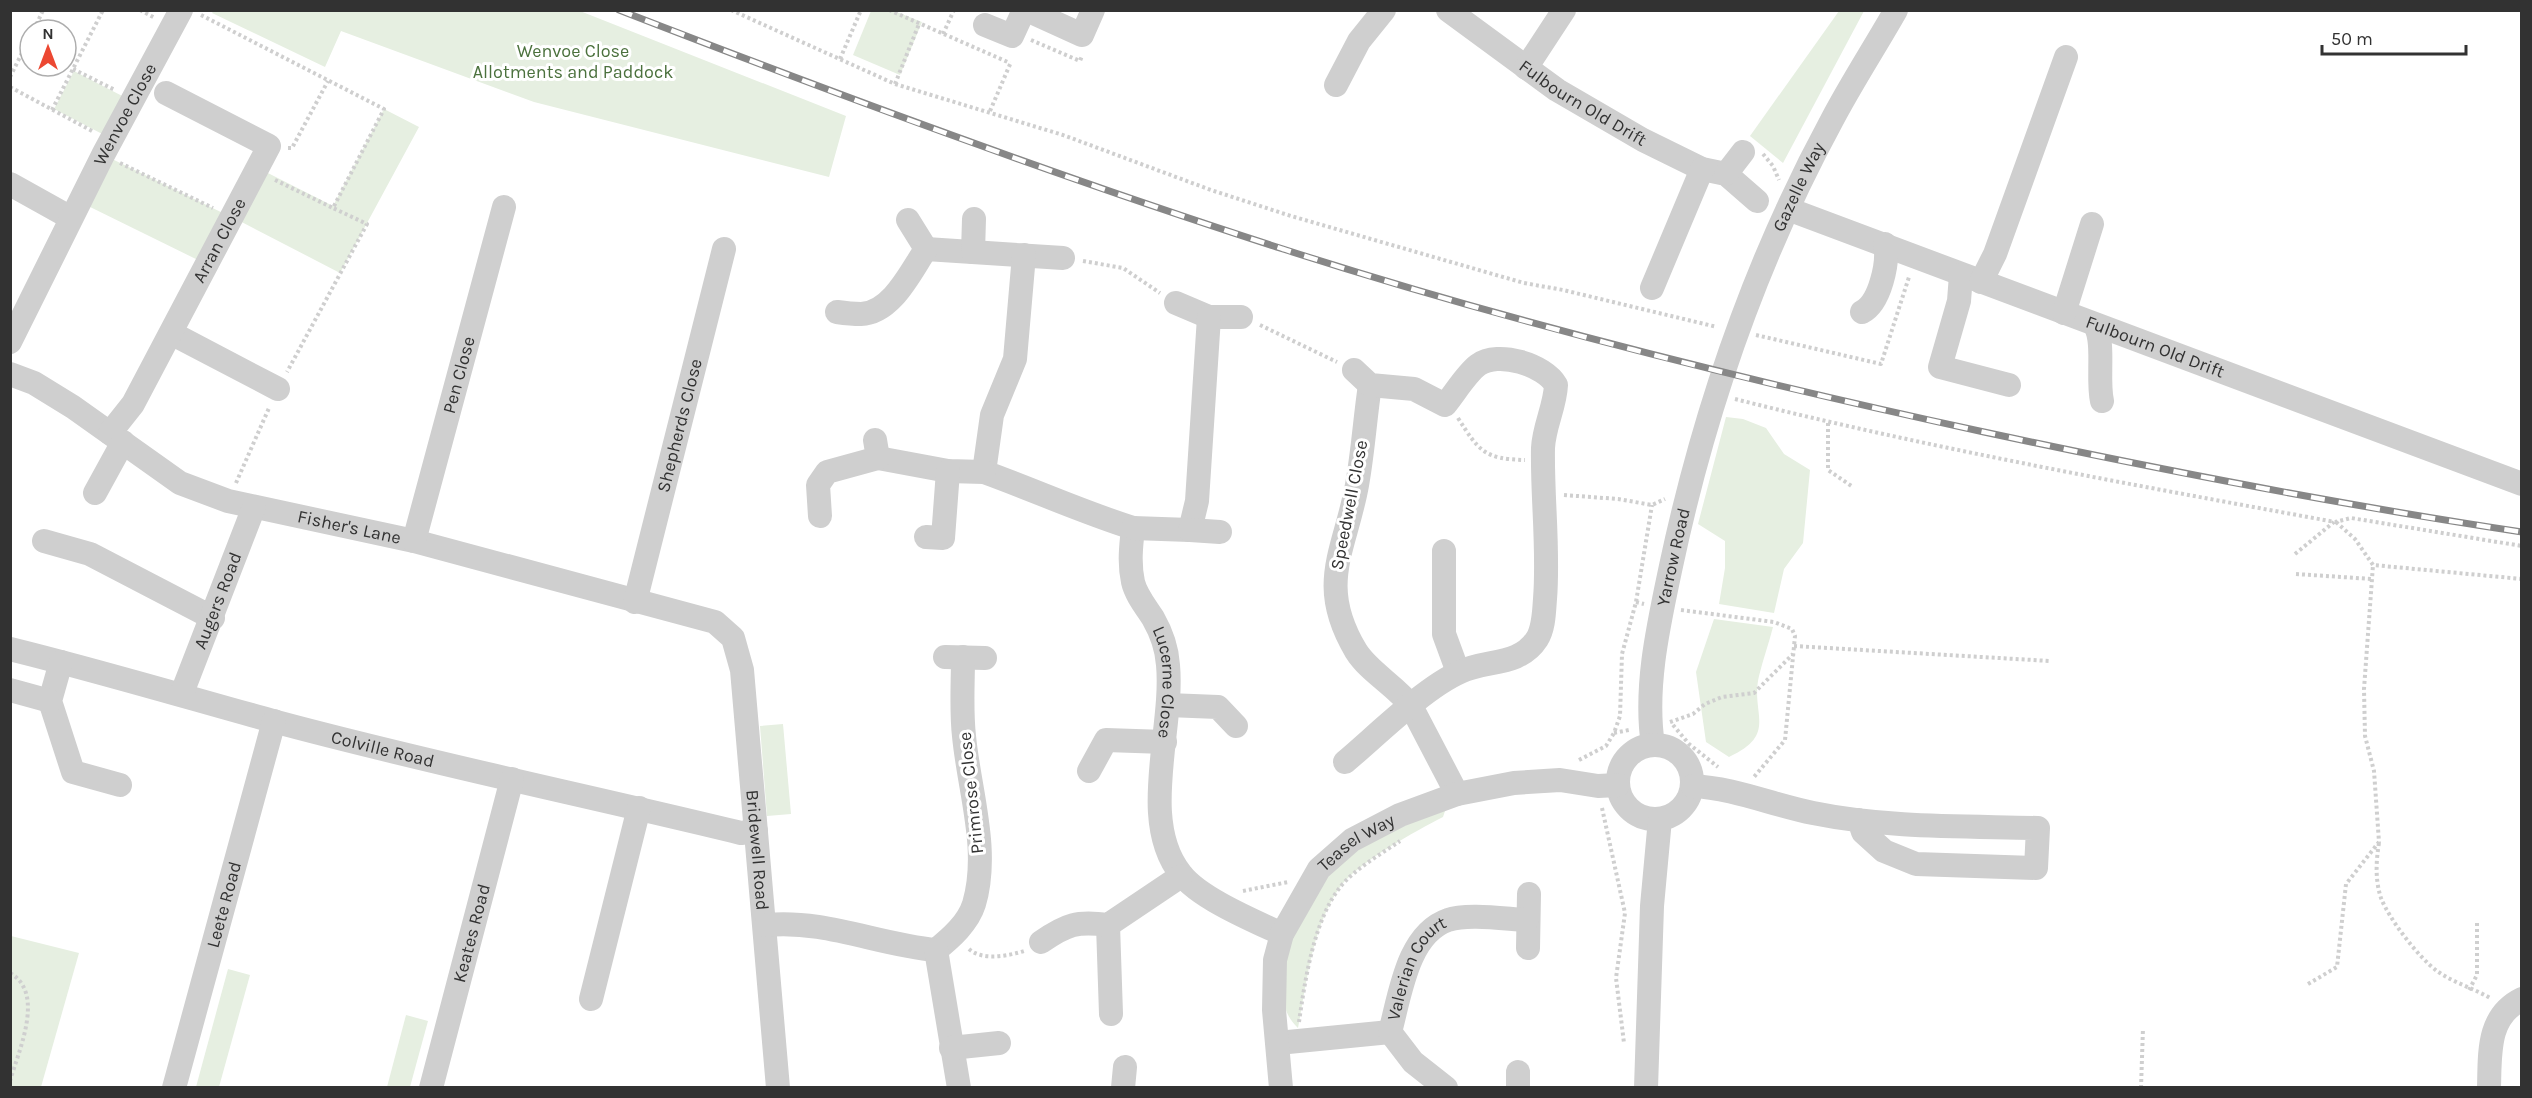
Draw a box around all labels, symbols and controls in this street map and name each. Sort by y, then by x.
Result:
north arrow [18,18,78,78]
scale bar [2322,18,2466,56]
text: N [42,24,54,43]
text: 50 m [2331,28,2373,50]
park label: Wenvoe Close Allotments and Paddock [473,40,673,83]
street label: Fulbourn Old Drift [1515,55,1651,151]
street label: Wenvoe Close [89,60,161,169]
street label: Gazelle Way [1768,138,1830,235]
street label: Arran Close [188,194,251,287]
street label: Fulbourn Old Drift [2083,311,2228,383]
street label: Pen Close [438,334,480,416]
street label: Shepherds Close [652,356,707,495]
street label: Speedwell Close [1326,438,1372,572]
street label: Fisher's Lane [295,505,403,549]
street label: Yarrow Road [1652,506,1695,608]
street label: Augers Road [189,549,246,652]
street label: Lucerne Close [1148,622,1180,740]
street label: Colville Road [329,726,437,772]
street label: Primrose Close [954,731,988,855]
street label: Bridewell Road [741,789,774,911]
street label: Teasel Way [1313,809,1399,876]
street label: Leete Road [202,859,246,950]
street label: Keates Road [448,881,495,985]
street label: Valerian Court [1382,911,1450,1023]

